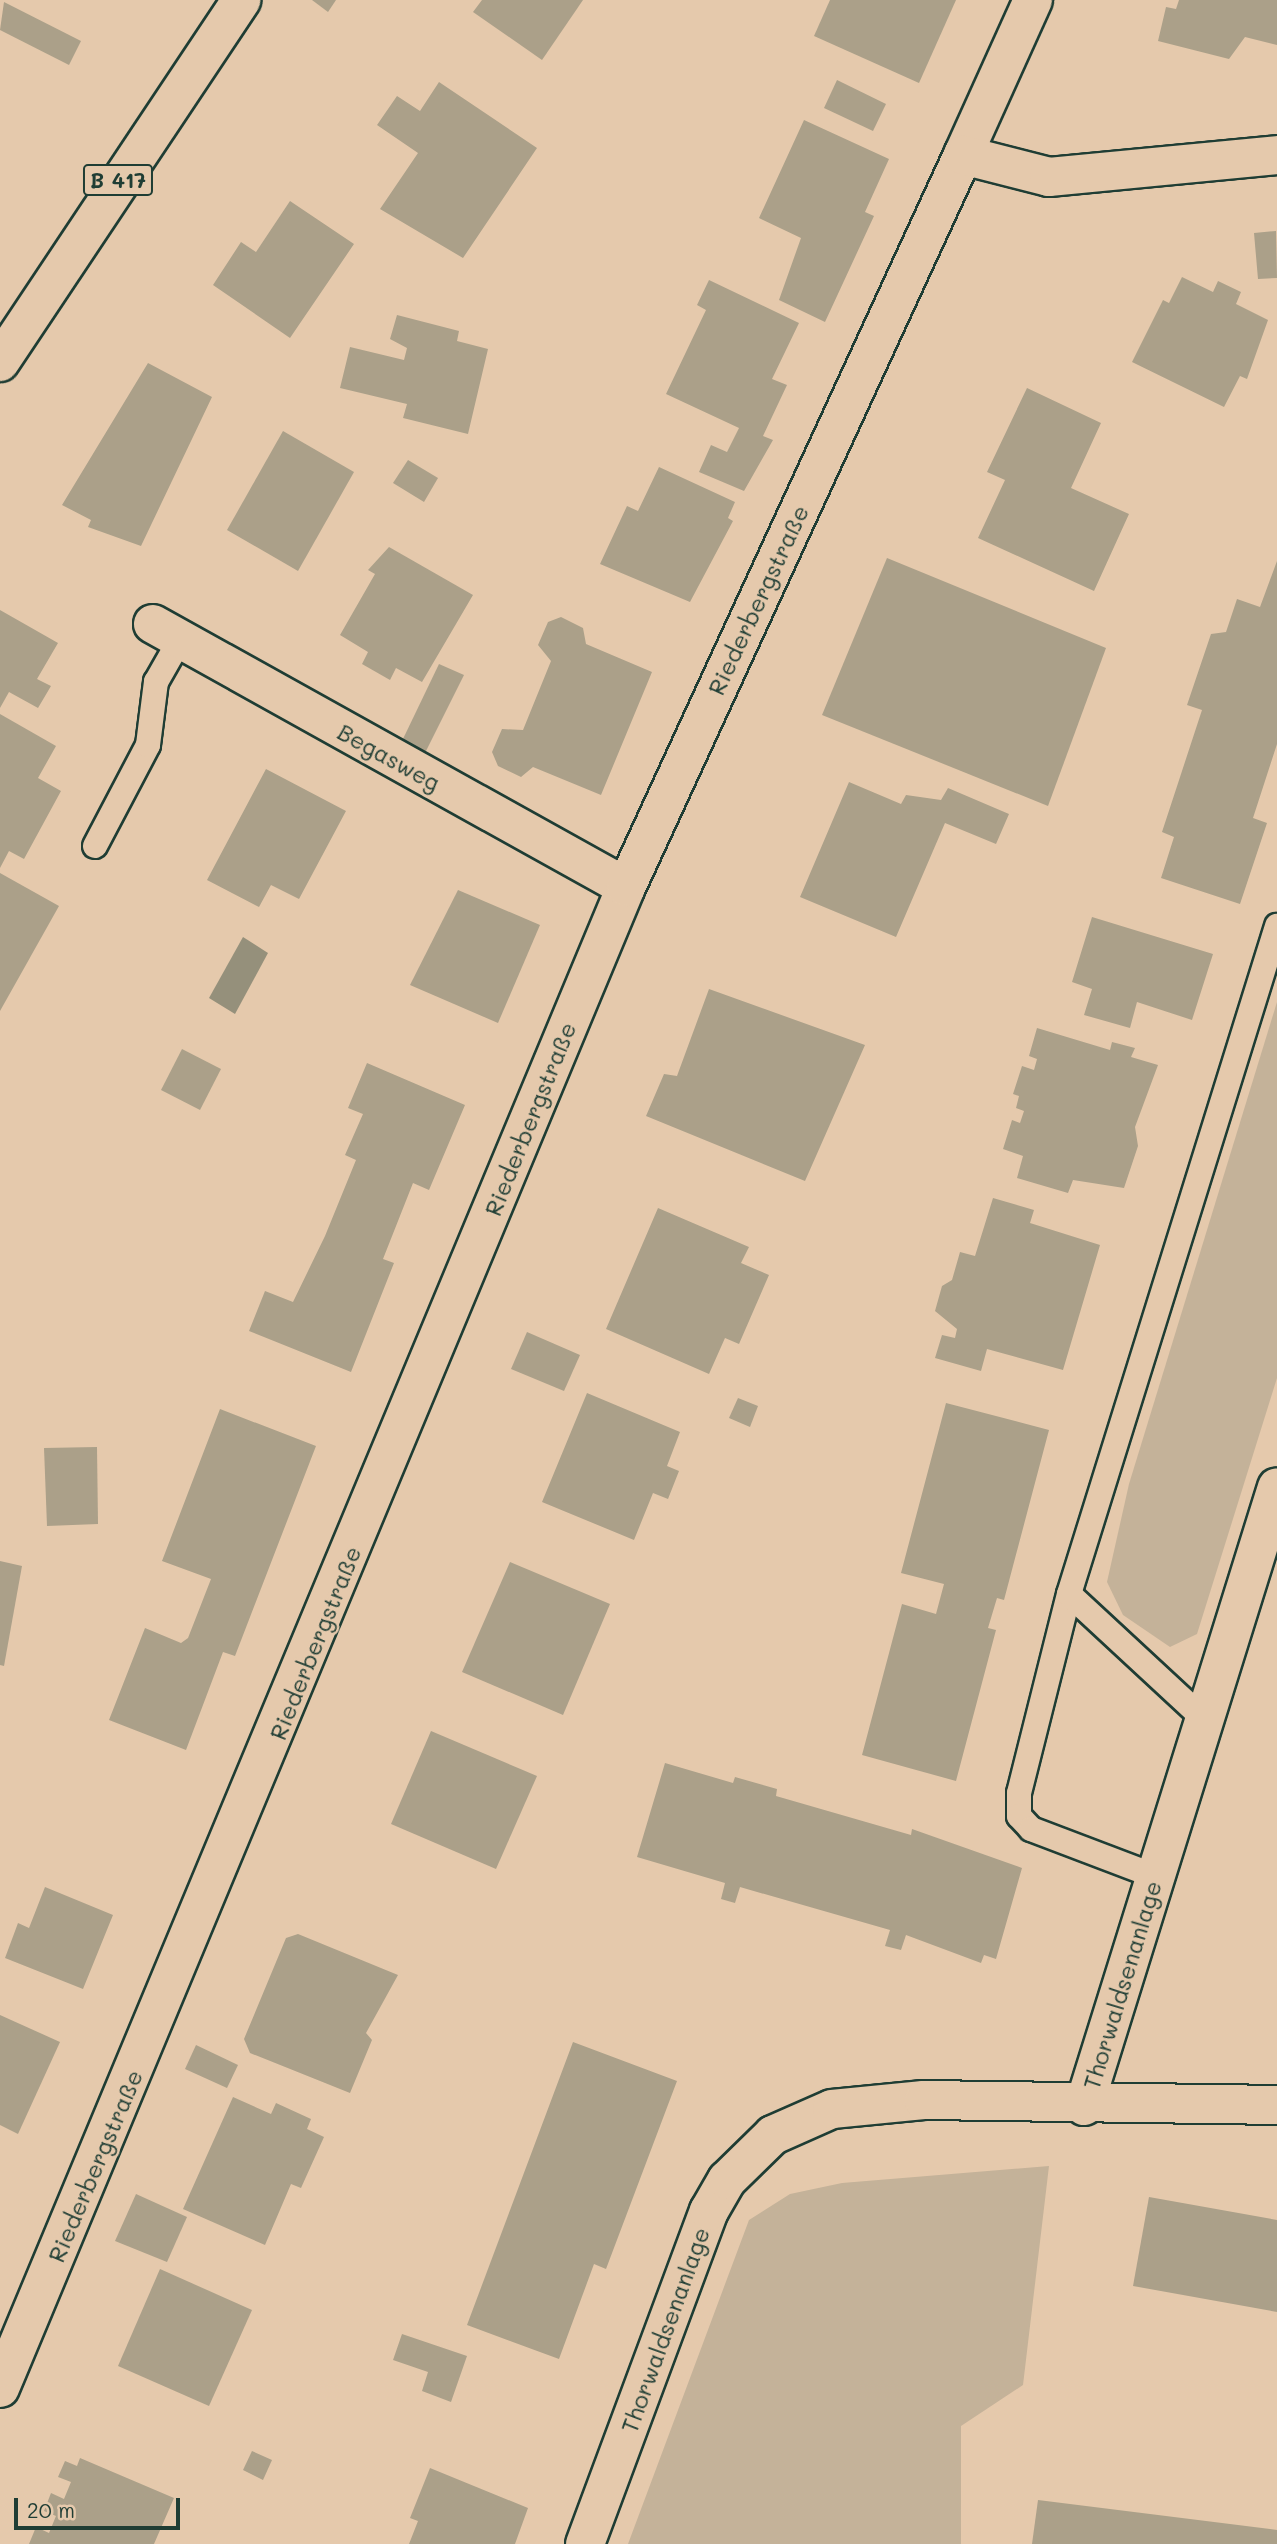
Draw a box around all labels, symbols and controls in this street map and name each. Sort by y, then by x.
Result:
road number: B 417 [81,162,155,198]
street label: Riederbergstraße [702,501,814,699]
street label: Begasweg [333,718,445,796]
street label: Riederbergstraße [479,1018,581,1220]
street label: Riederbergstraße [264,1542,366,1744]
street label: Thorwaldsenanlage [1077,1877,1167,2093]
street label: Riederbergstraße [42,2066,148,2266]
street label: Thorwaldsenanlage [615,2224,715,2436]
scale bar [18,2484,184,2528]
text: 20 m [27,2496,75,2523]

